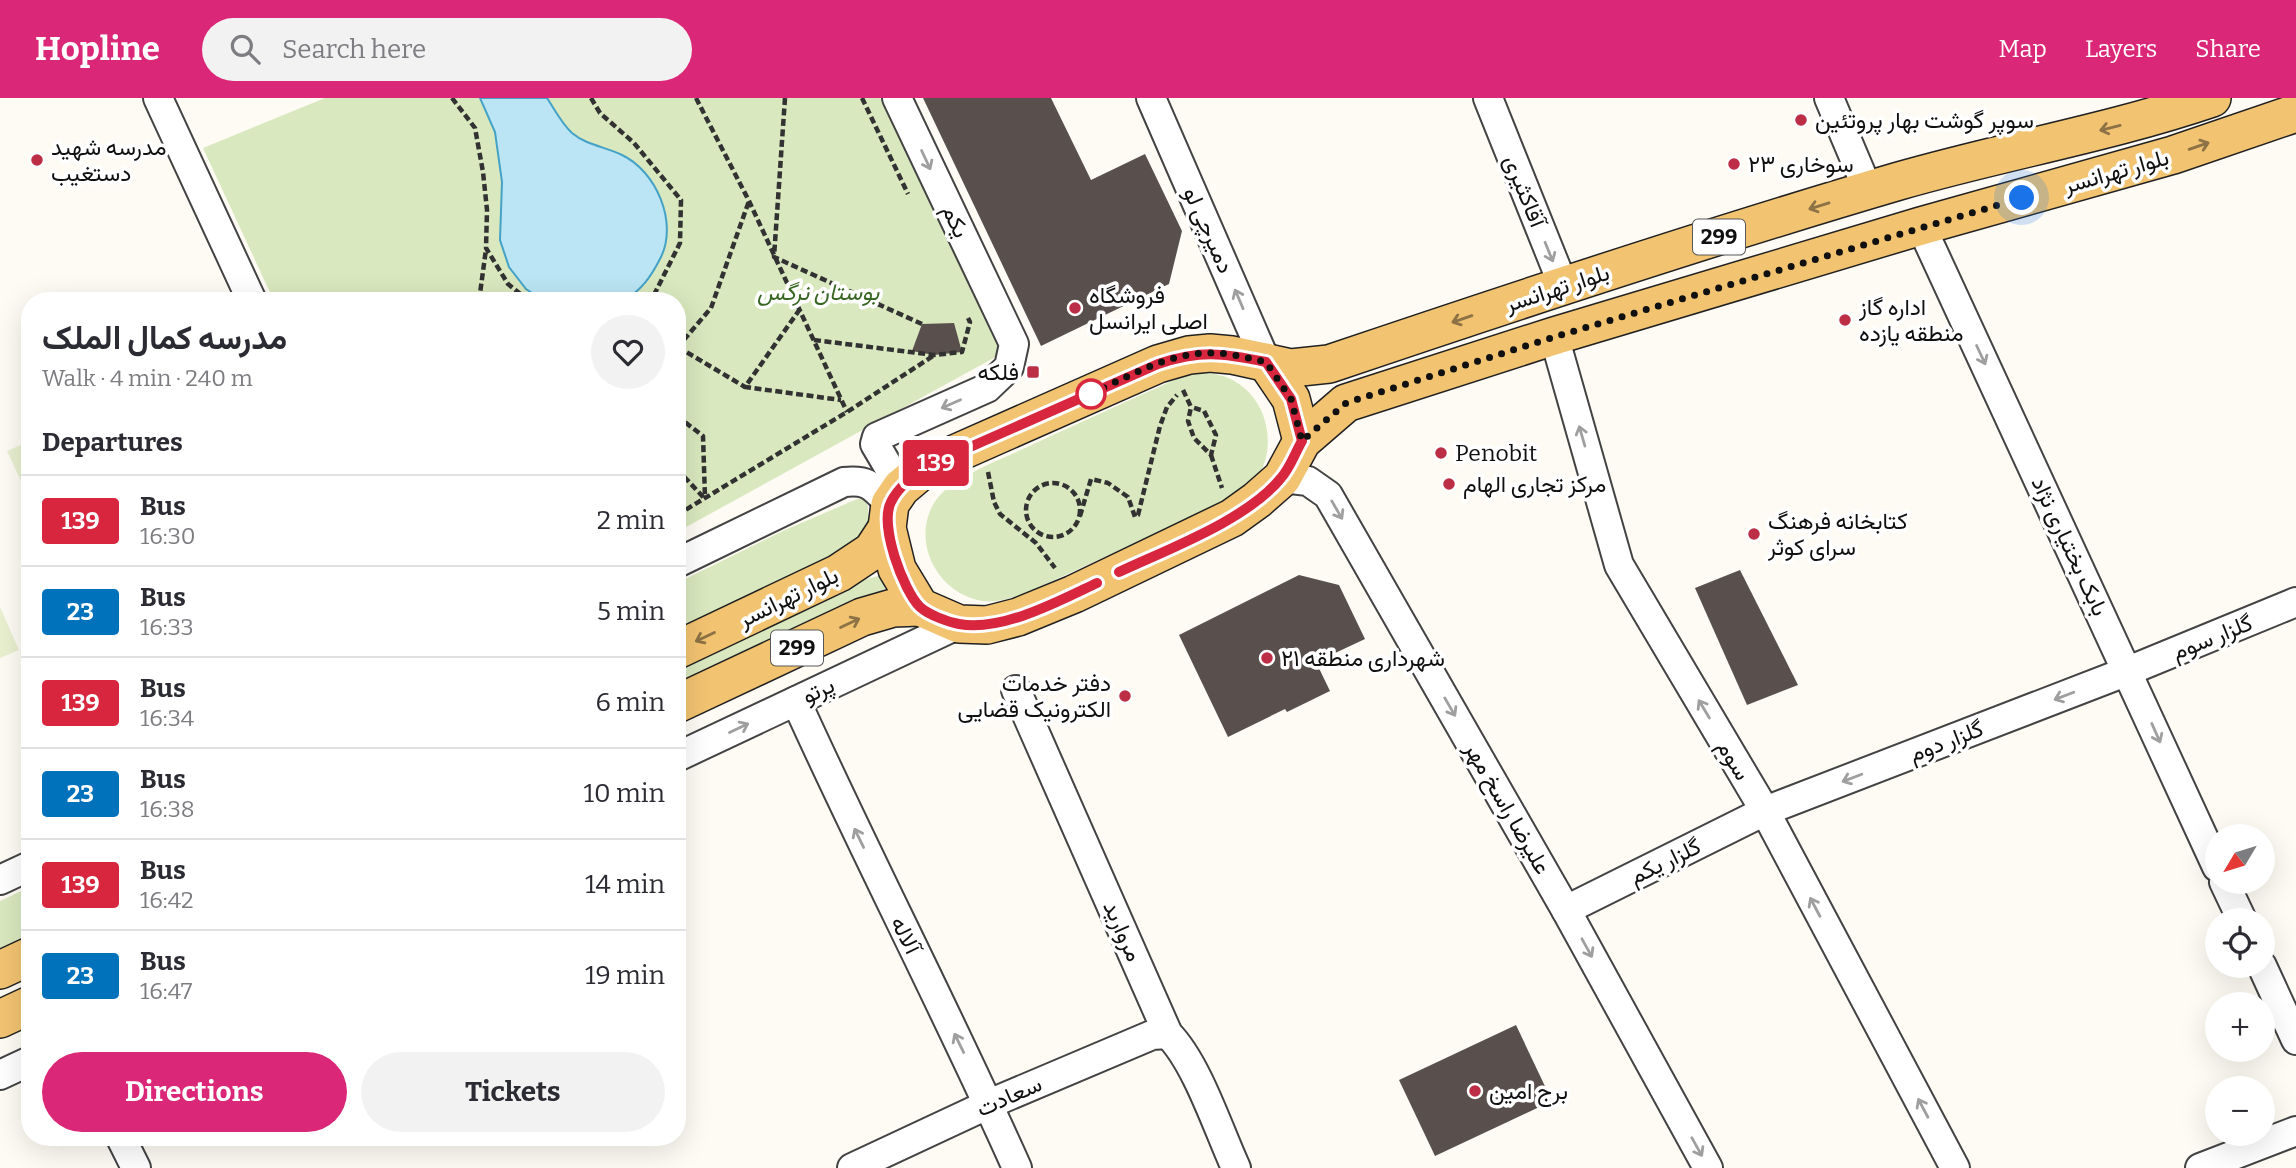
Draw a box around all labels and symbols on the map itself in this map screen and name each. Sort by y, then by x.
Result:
place label: سوپر گوشت بهار پروتئین [1815,106,2034,136]
marker: سوپر گوشت بهار پروتئین [1793,112,1809,128]
one-way arrow [2099,122,2122,135]
place label: مدرسه شهید دستغیب [51,133,166,187]
one-way arrow [2187,139,2209,151]
street label: بلوار تهرانسر [2059,143,2172,201]
one-way arrow [920,149,934,170]
place label: سوخاری ۲۳ [1748,150,1854,179]
street label: آقاکثیری [1497,151,1553,233]
marker: مدرسه شهید دستغیب [29,152,45,168]
marker: سوخاری ۲۳ [1726,156,1742,172]
your location [2004,180,2039,215]
street label: دمیرچی لو [1176,183,1240,278]
street label: یکم [935,200,976,243]
one-way arrow [1808,200,1830,213]
road number: 299 [1693,220,1745,254]
one-way arrow [1544,241,1557,263]
street label: بلوار تهرانسر [1500,258,1613,319]
park label: بوستان نرگس [757,278,880,307]
place label: فروشگاه اصلی ایرانسل [1089,281,1208,336]
one-way arrow [1232,289,1245,310]
place label: اداره گاز منطقه یازده [1858,293,1963,348]
marker: فروشگاه اصلی ایرانسل [1067,300,1083,316]
marker: اداره گاز منطقه یازده [1837,312,1853,328]
one-way arrow [1452,314,1474,326]
one-way arrow [1975,344,1988,365]
place label: فلکه [978,358,1019,386]
marker: فلکه [1025,364,1041,380]
unlabelled marker [1076,379,1106,409]
one-way arrow [941,398,962,411]
one-way arrow [1575,425,1588,447]
place label: Penobit [1455,439,1537,467]
line badge: 139 [896,440,976,486]
marker: Penobit [1433,445,1449,461]
place label: مرکز تجاری الهام [1463,470,1606,499]
street label: بابک بختیاری نژاد [2025,472,2114,621]
marker: مرکز تجاری الهام [1441,476,1457,492]
one-way arrow [1330,500,1344,520]
place label: کتابخانه فرهنگ سرای کوثر [1767,507,1908,562]
marker: کتابخانه فرهنگ سرای کوثر [1746,526,1762,542]
street label: بلوار تهرانسر [732,561,843,635]
street label: گلزار سوم [2167,608,2257,667]
one-way arrow [839,616,860,629]
road number: 299 [771,630,823,666]
one-way arrow [695,631,717,644]
place label: شهرداری منطقه ۲۱ [1281,644,1445,673]
marker: شهرداری منطقه ۲۱ [1259,650,1275,666]
place label: دفتر خدمات الکترونیک قضایی [958,669,1111,724]
street label: پرتو [797,670,840,711]
marker: دفتر خدمات الکترونیک قضایی [1117,688,1133,704]
one-way arrow [2054,690,2076,703]
one-way arrow [1443,697,1457,717]
one-way arrow [1697,699,1711,719]
street label: گلزار دوم [1905,714,1988,769]
one-way arrow [728,720,749,734]
one-way arrow [2151,723,2164,744]
street label: سوم [1710,735,1757,786]
street label: علیرضا راسخ مهر [1457,736,1557,880]
one-way arrow [1842,772,1864,785]
north arrow [2205,824,2275,894]
one-way arrow [851,828,865,849]
street label: گلزار یکم [1625,832,1706,891]
street label: مروارید [1096,896,1149,966]
one-way arrow [1808,897,1822,918]
street label: آلاله [885,912,928,960]
one-way arrow [1580,937,1594,957]
one-way arrow [951,1033,965,1054]
street label: سعادت [972,1069,1046,1123]
place label: برج امین [1489,1077,1568,1107]
marker: برج امین [1467,1083,1483,1099]
one-way arrow [1915,1098,1929,1119]
one-way arrow [1690,1136,1704,1157]

